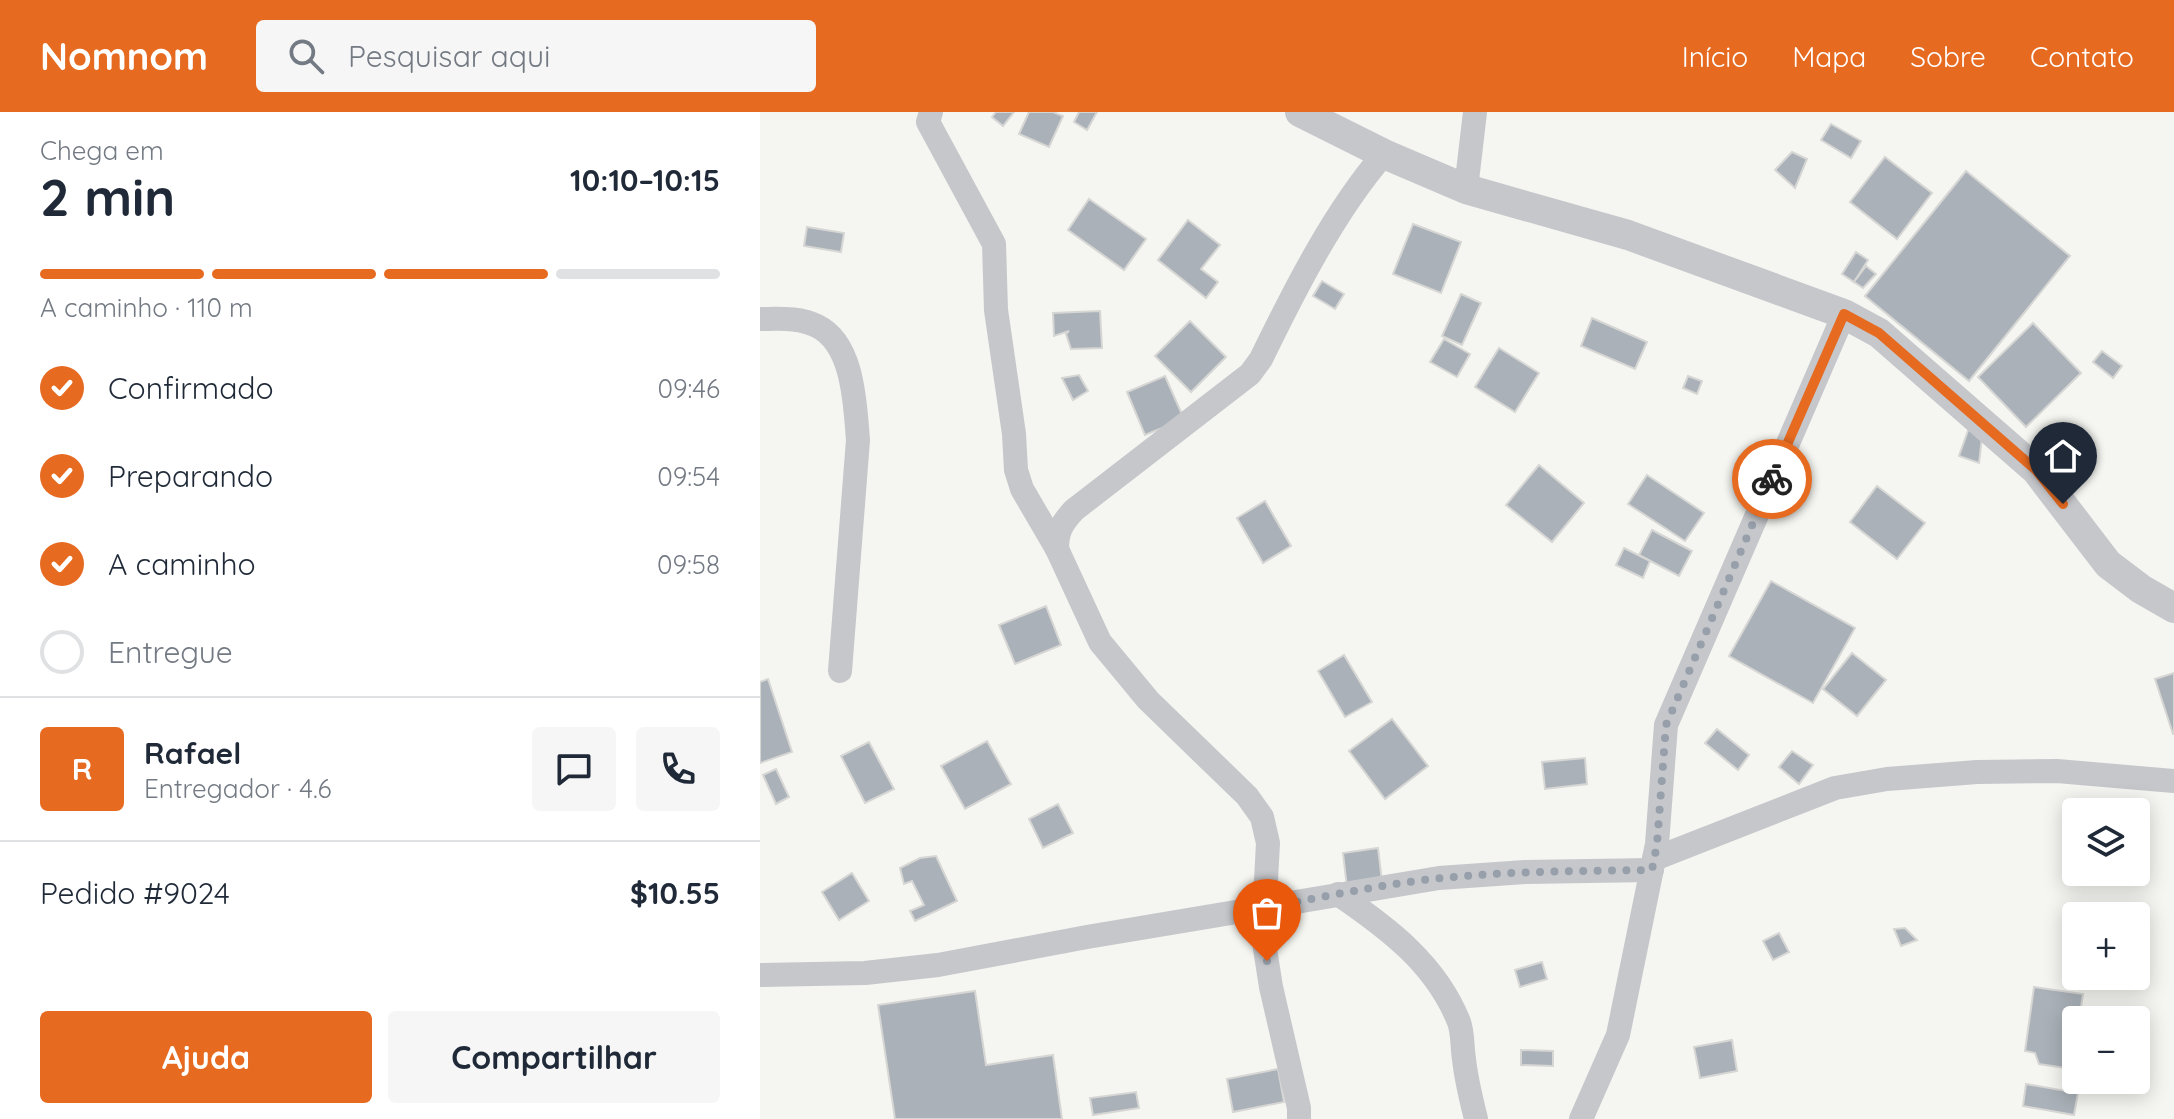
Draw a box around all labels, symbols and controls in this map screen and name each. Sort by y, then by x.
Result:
search box [256,20,816,92]
text: Nomnom [40,32,208,80]
icon: search [284,34,328,78]
text: Pesquisar aqui [348,37,550,75]
text: Início [1682,39,1748,74]
text: Mapa [1792,39,1866,74]
text: Sobre [1910,39,1986,74]
text: Contato [2030,39,2134,74]
text: Chega em [40,134,164,167]
text: 10:10–10:15 [570,161,720,199]
text: 2 min [40,164,175,229]
text: A caminho · 110 m [40,291,253,324]
icon: check [40,366,84,410]
text: Confirmado [108,369,274,407]
text: 09:46 [657,372,720,405]
pin [2029,422,2097,504]
icon: home [2041,434,2085,478]
courier [1732,439,1812,519]
icon: check [40,454,84,498]
text: Preparando [108,457,273,495]
icon: bike [1750,457,1794,501]
text: 09:54 [657,460,720,493]
icon: check [40,542,84,586]
text: A caminho [108,545,256,583]
text: 09:58 [657,548,720,581]
text: Entregue [108,633,233,671]
button: chat [532,727,616,811]
button: phone [636,727,720,811]
text: Rafael [144,734,241,772]
text: R [72,750,92,788]
text: Entregador · 4.6 [144,772,332,805]
map controls [2062,798,2150,1094]
button: layers [2062,798,2150,886]
text: Pedido #9024 [40,874,230,912]
text: $10.55 [630,874,720,912]
pin [1233,879,1301,961]
icon: bag [1245,891,1289,935]
button: + [2062,902,2150,990]
button: − [2062,1006,2150,1094]
button: Ajuda [40,1011,372,1103]
button: Compartilhar [388,1011,720,1103]

